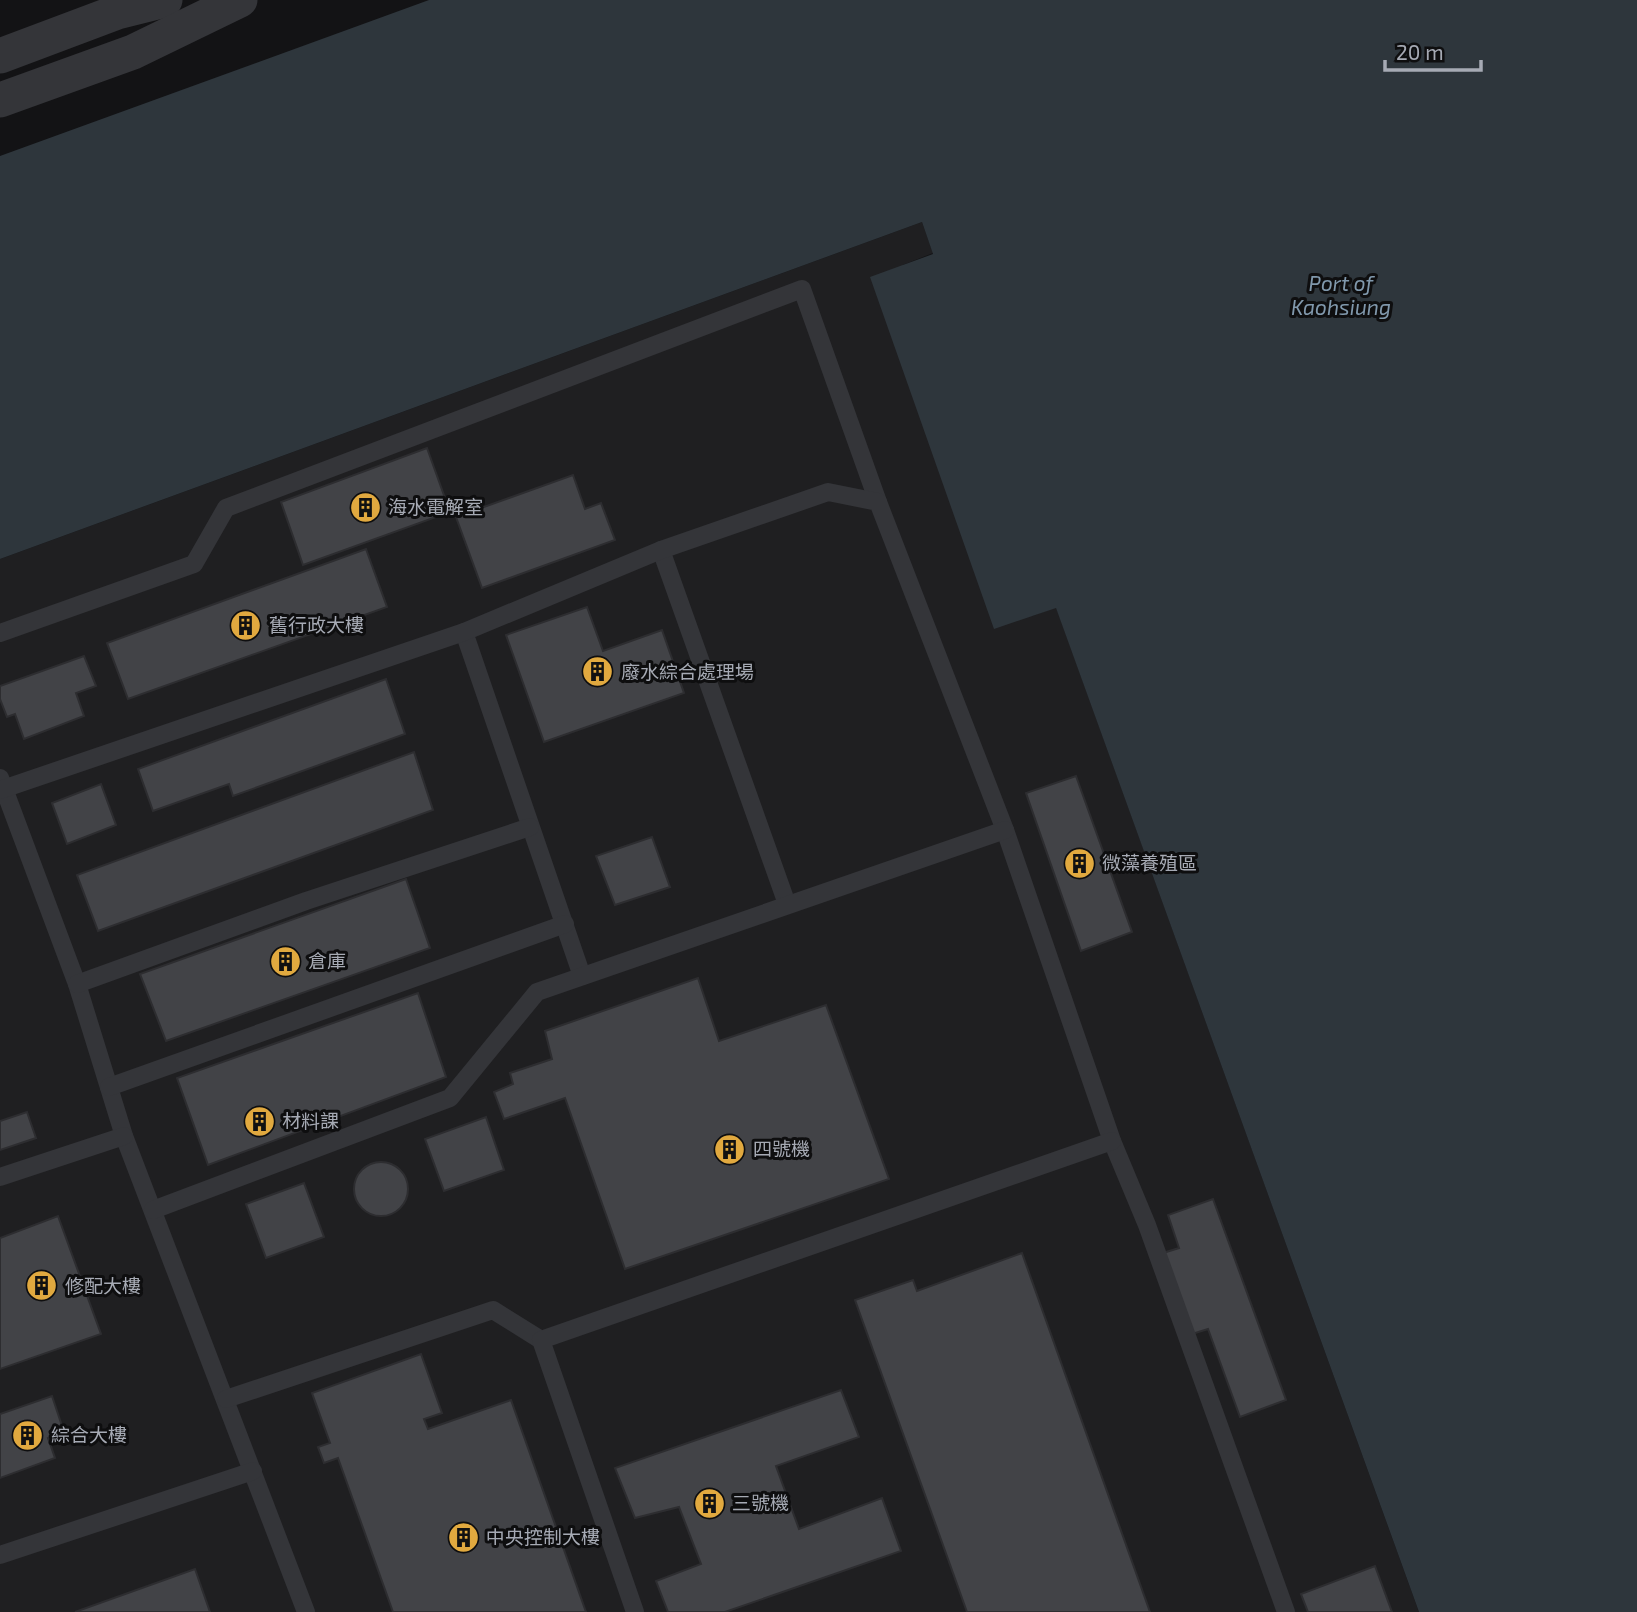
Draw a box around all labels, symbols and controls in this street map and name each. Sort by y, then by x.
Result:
scale bar [1385,28,1481,72]
text: 20 m [1396,39,1444,64]
water label: Port of Kaohsiung [1291,270,1391,319]
building icon: 海水電解室 [348,490,382,524]
place label: 海水電解室 [388,495,483,518]
building icon: 舊行政大樓 [229,608,263,642]
place label: 舊行政大樓 [269,613,364,636]
building icon: 廢水綜合處理場 [581,655,615,689]
place label: 廢水綜合處理場 [621,660,754,683]
building icon: 微藻養殖區 [1062,846,1096,880]
place label: 微藻養殖區 [1102,851,1197,874]
building icon: 倉庫 [268,944,302,978]
place label: 倉庫 [308,949,346,972]
building icon: 材料課 [242,1104,276,1138]
place label: 材料課 [282,1109,339,1132]
building icon: 四號機 [713,1132,747,1166]
place label: 四號機 [753,1137,810,1160]
building icon: 修配大樓 [25,1269,59,1303]
place label: 修配大樓 [65,1274,141,1297]
building icon: 綜合大樓 [11,1418,45,1452]
place label: 綜合大樓 [51,1423,127,1446]
building icon: 三號機 [692,1486,726,1520]
place label: 三號機 [732,1491,789,1514]
building icon: 中央控制大樓 [446,1520,480,1554]
place label: 中央控制大樓 [486,1525,600,1548]

